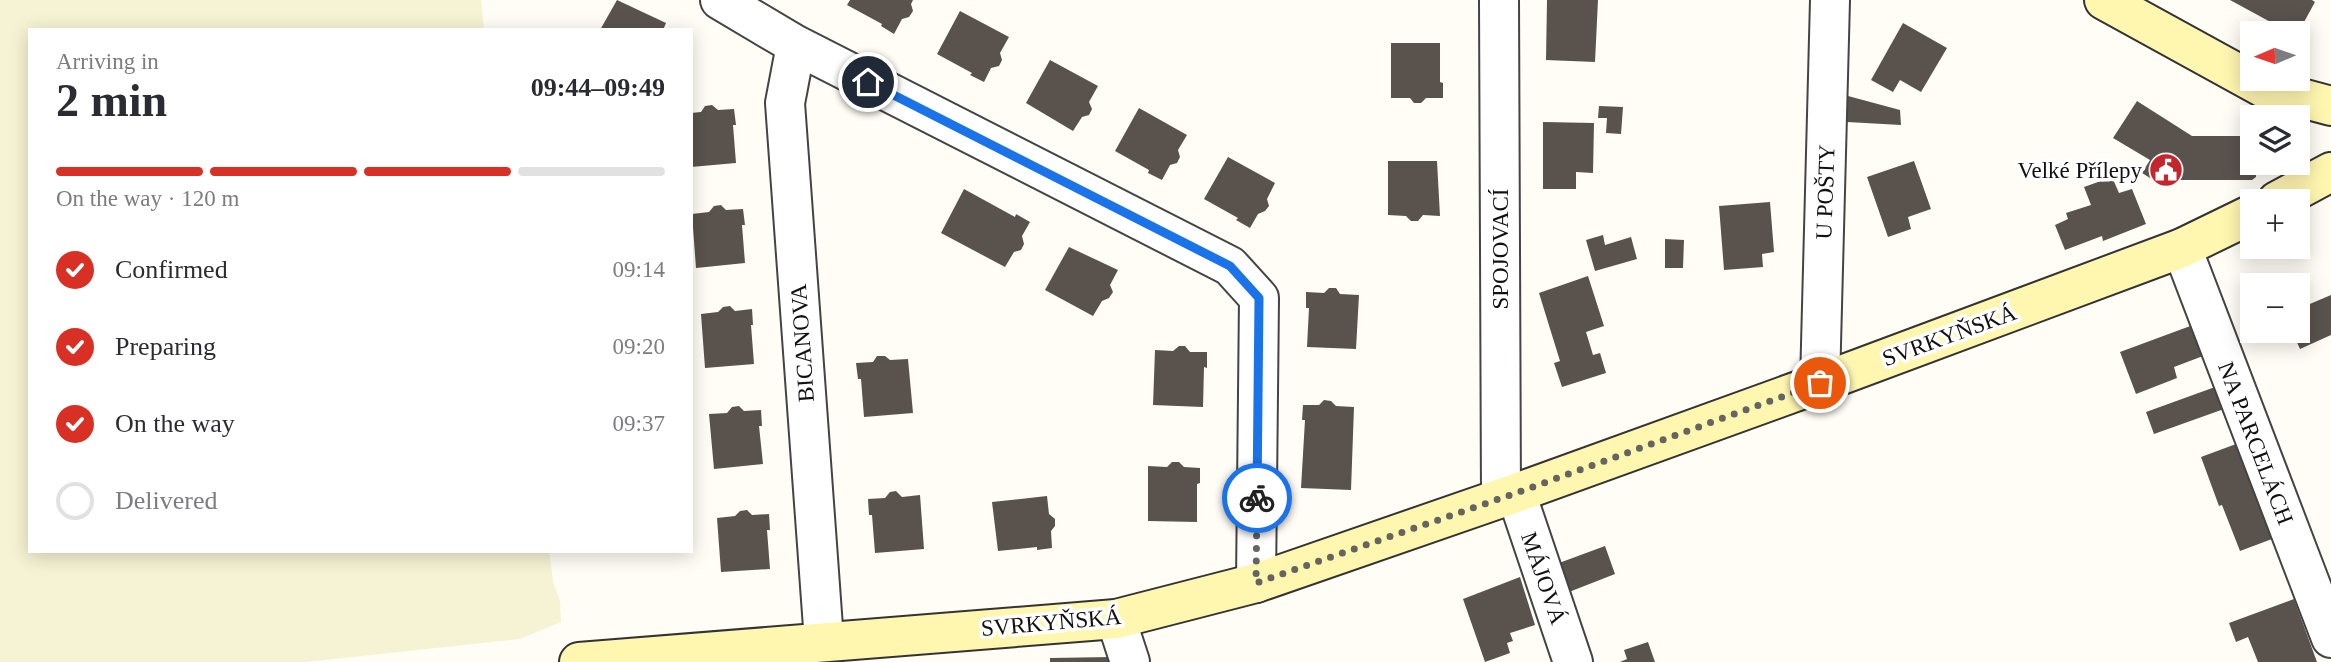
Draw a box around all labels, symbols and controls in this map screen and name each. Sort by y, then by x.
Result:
north arrow [2240,21,2310,91]
map controls [2240,21,2310,343]
text: Arriving in [56,49,159,74]
pin [838,52,898,112]
icon: home [849,63,887,101]
text: 09:44–09:49 [531,73,665,102]
text: 2 min [56,75,167,126]
button: layers [2240,105,2310,175]
street label: U POŠTY [1810,144,1840,240]
public building icon: Velké Přílepy [2147,151,2185,189]
place label: Velké Přílepy [2017,158,2142,183]
text: On the way · 120 m [56,186,239,211]
street label: SPOJOVACÍ [1488,188,1513,310]
button: + [2240,189,2310,259]
icon: check [56,251,94,289]
text: Confirmed [115,255,228,284]
text: 09:14 [613,257,665,282]
button: − [2240,273,2310,343]
street label: BICANOVA [786,283,819,403]
street label: SVRKYŇSKÁ [1879,300,2020,371]
icon: check [56,328,94,366]
text: Preparing [115,332,216,361]
text: 09:20 [613,334,665,359]
pin [1790,353,1850,413]
street label: NA PARCELÁCH [2213,358,2298,528]
icon: bag [1801,364,1839,402]
icon: check [56,405,94,443]
text: On the way [115,409,235,438]
text: 09:37 [613,411,665,436]
courier [1222,463,1292,533]
icon: bike [1238,479,1276,517]
text: Delivered [115,486,218,515]
street label: MÁJOVÁ [1516,529,1571,628]
street label: SVRKYŇSKÁ [980,604,1123,641]

